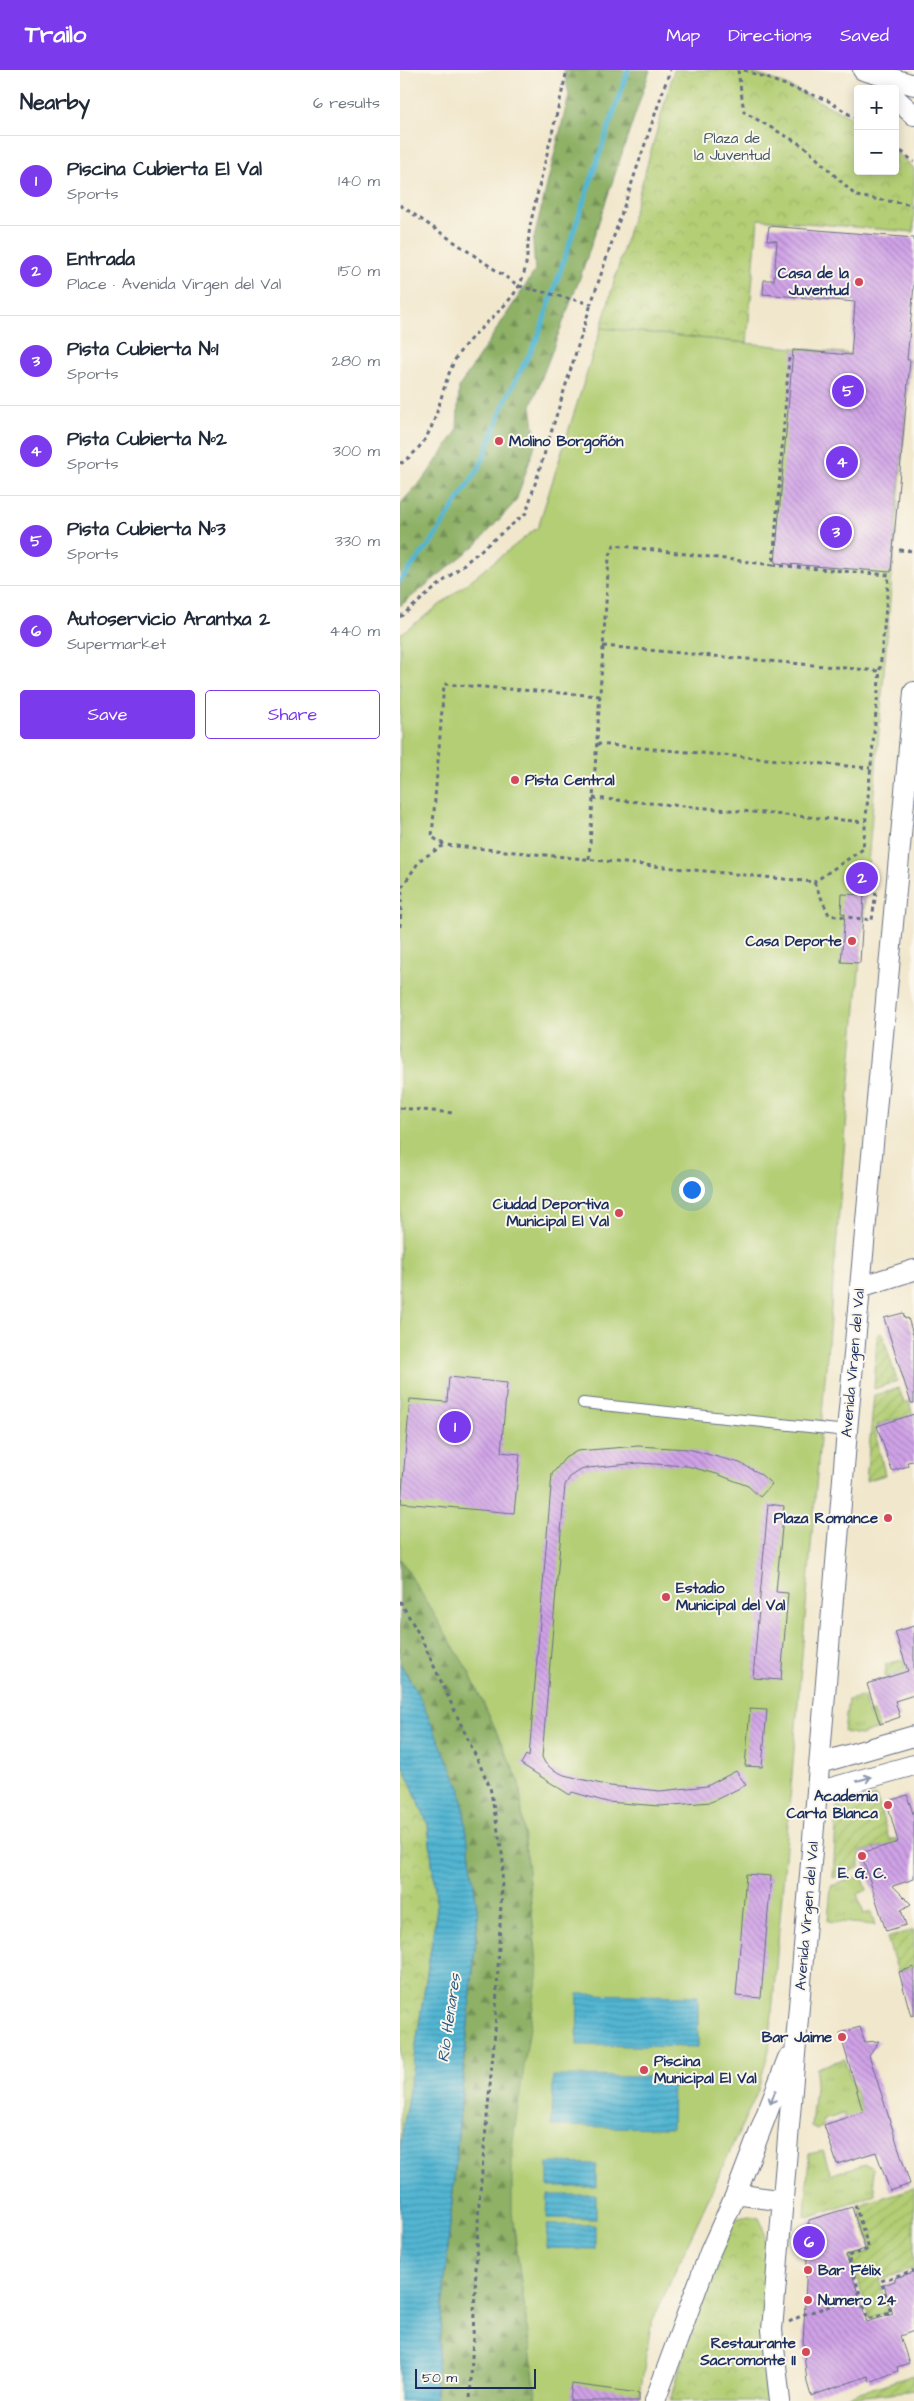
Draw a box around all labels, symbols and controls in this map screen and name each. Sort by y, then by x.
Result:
text: Trailo [25,18,86,52]
text: Map [666,23,700,48]
text: Directions [728,23,812,48]
text: Saved [840,23,889,48]
map controls [854,85,899,175]
button: + [854,85,899,130]
text: Nearby [20,88,90,117]
text: 6 results [313,92,380,114]
park label: Plaza de la Juventud [694,128,770,166]
button: − [854,130,899,175]
text: Piscina Cubierta El Val [67,156,262,183]
text: 1 [35,170,37,192]
text: 140 m [338,170,380,192]
text: Sports [67,183,119,205]
text: Entrada [67,246,135,273]
text: 2 [31,260,41,282]
text: 150 m [338,260,380,282]
place label: Casa de la Juventud [778,263,849,301]
text: Place · Avenida Virgen del Val [67,273,281,295]
marker: Casa de la Juventud [853,276,865,288]
text: Pista Cubierta Nº1 [67,336,218,363]
text: 3 [32,350,40,372]
text: 280 m [332,350,380,372]
text: Sports [67,363,119,385]
pin: 5 [832,372,864,410]
text: Pista Cubierta Nº2 [67,426,227,453]
place label: Molino Borgoñón [509,431,624,454]
marker: Molino Borgoñón [493,435,505,447]
text: 4 [31,440,41,462]
text: 300 m [333,440,380,462]
pin: 4 [826,443,858,481]
text: Sports [67,453,119,475]
pin: 3 [820,513,852,551]
text: Pista Cubierta Nº3 [67,516,226,543]
text: 5 [30,530,42,552]
text: 330 m [335,530,380,552]
text: Sports [67,543,119,565]
text: Autoservicio Arantxa 2 [67,606,270,633]
text: 6 [31,620,41,642]
text: 440 m [329,620,380,642]
text: Supermarket [67,633,166,655]
button: Save [20,690,195,739]
button: Share [205,690,380,739]
place label: Pista Central [525,770,615,791]
marker: Pista Central [509,774,521,786]
pin: 2 [846,859,878,897]
place label: Casa Deporte [745,931,842,952]
marker: Casa Deporte [846,935,858,947]
your location [679,1177,705,1203]
place label: Ciudad Deportiva Municipal El Val [493,1194,610,1232]
marker: Ciudad Deportiva Municipal El Val [613,1207,625,1219]
street label: Avenida Virgen del Val [836,1288,871,1438]
pin: 1 [439,1408,471,1446]
place label: Plaza Romance [774,1508,878,1529]
marker: Plaza Romance [882,1512,894,1524]
place label: Estadio Municipal del Val [676,1578,786,1616]
marker: Estadio Municipal del Val [660,1591,672,1603]
one-way arrow [856,1774,872,1783]
place label: Academia Carta Blanca [786,1786,878,1824]
marker: Academia Carta Blanca [882,1799,894,1811]
street label: Avenida Virgen del Val [790,1841,825,1991]
marker: E. G. C. [856,1850,868,1862]
place label: E. G. C. [838,1863,886,1884]
water label: Río Henares [432,1971,466,2064]
place label: Bar Jaime [762,2027,832,2048]
marker: Bar Jaime [836,2031,848,2043]
place label: Piscina Municipal El Val [654,2051,757,2089]
marker: Piscina Municipal El Val [638,2064,650,2076]
one-way arrow [768,2089,777,2104]
pin: 6 [793,2223,825,2261]
place label: Bar Félix [818,2260,882,2281]
marker: Bar Félix [802,2264,814,2276]
place label: Numero 24 [818,2290,897,2311]
marker: Numero 24 [802,2294,814,2306]
place label: Restaurante Sacromonte II [699,2333,796,2371]
marker: Restaurante Sacromonte II [800,2346,812,2358]
scale bar [415,2366,536,2389]
text: 50 m [422,2368,457,2388]

